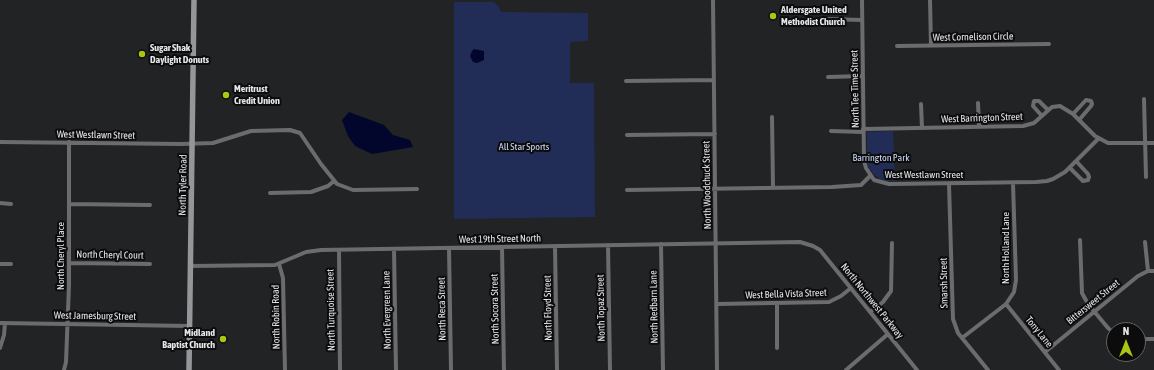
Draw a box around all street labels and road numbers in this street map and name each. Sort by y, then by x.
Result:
street label: West Cornelison Circle [933,30,1013,44]
street label: North Tee Time Street [848,50,862,128]
street label: West Barrington Street [941,111,1023,125]
street label: West Westlawn Street [57,128,135,142]
street label: North Woodchuck Street [700,141,714,229]
street label: North Tyler Road [176,154,190,216]
street label: West Westlawn Street [885,169,963,181]
street label: North Holland Lane [1000,212,1012,284]
street label: North Cheryl Place [55,222,67,290]
street label: West 19th Street North [459,232,541,246]
street label: North Cheryl Court [76,248,144,262]
street label: Smarsh Street [938,258,950,308]
street label: North Northwest Parkway [838,261,906,341]
street label: North Turquoise Street [324,269,338,351]
street label: North Redbarn Lane [647,270,661,344]
street label: North Evergreen Lane [380,271,394,349]
street label: North Socora Street [488,274,502,344]
street label: North Topaz Street [594,274,608,342]
street label: North Floyd Street [541,275,555,341]
street label: North Reca Street [435,277,449,341]
street label: Bittersweet Street [1064,277,1122,327]
street label: North Robin Road [269,285,283,349]
street label: West Bella Vista Street [745,287,827,301]
street label: West Jamesburg Street [54,309,136,323]
street label: Tony Lane [1023,314,1055,350]

